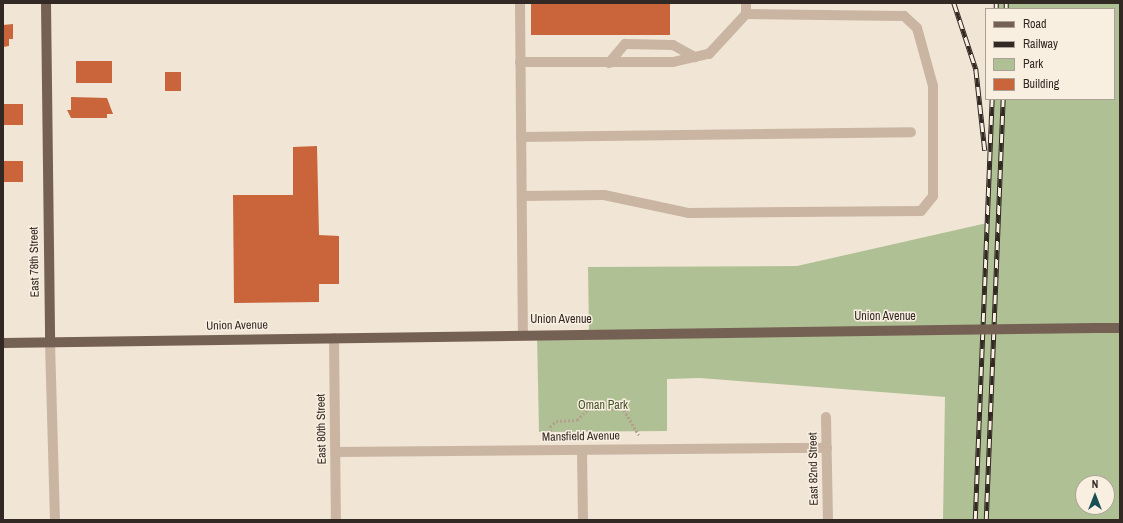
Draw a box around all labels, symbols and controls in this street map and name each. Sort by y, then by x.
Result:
legend [985,8,1115,100]
text: Road [1023,16,1047,32]
text: Railway [1023,36,1058,52]
text: Park [1023,56,1043,72]
text: Building [1023,76,1059,92]
street label: East 78th Street [27,227,43,297]
street label: Union Avenue [854,310,916,324]
street label: Union Avenue [530,313,592,327]
street label: Union Avenue [206,318,268,334]
street label: East 80th Street [314,394,330,464]
park label: Oman Park [578,399,628,413]
street label: Mansfield Avenue [542,429,620,445]
street label: East 82nd Street [806,432,822,506]
north arrow [1075,475,1115,515]
text: N [1092,477,1098,491]

